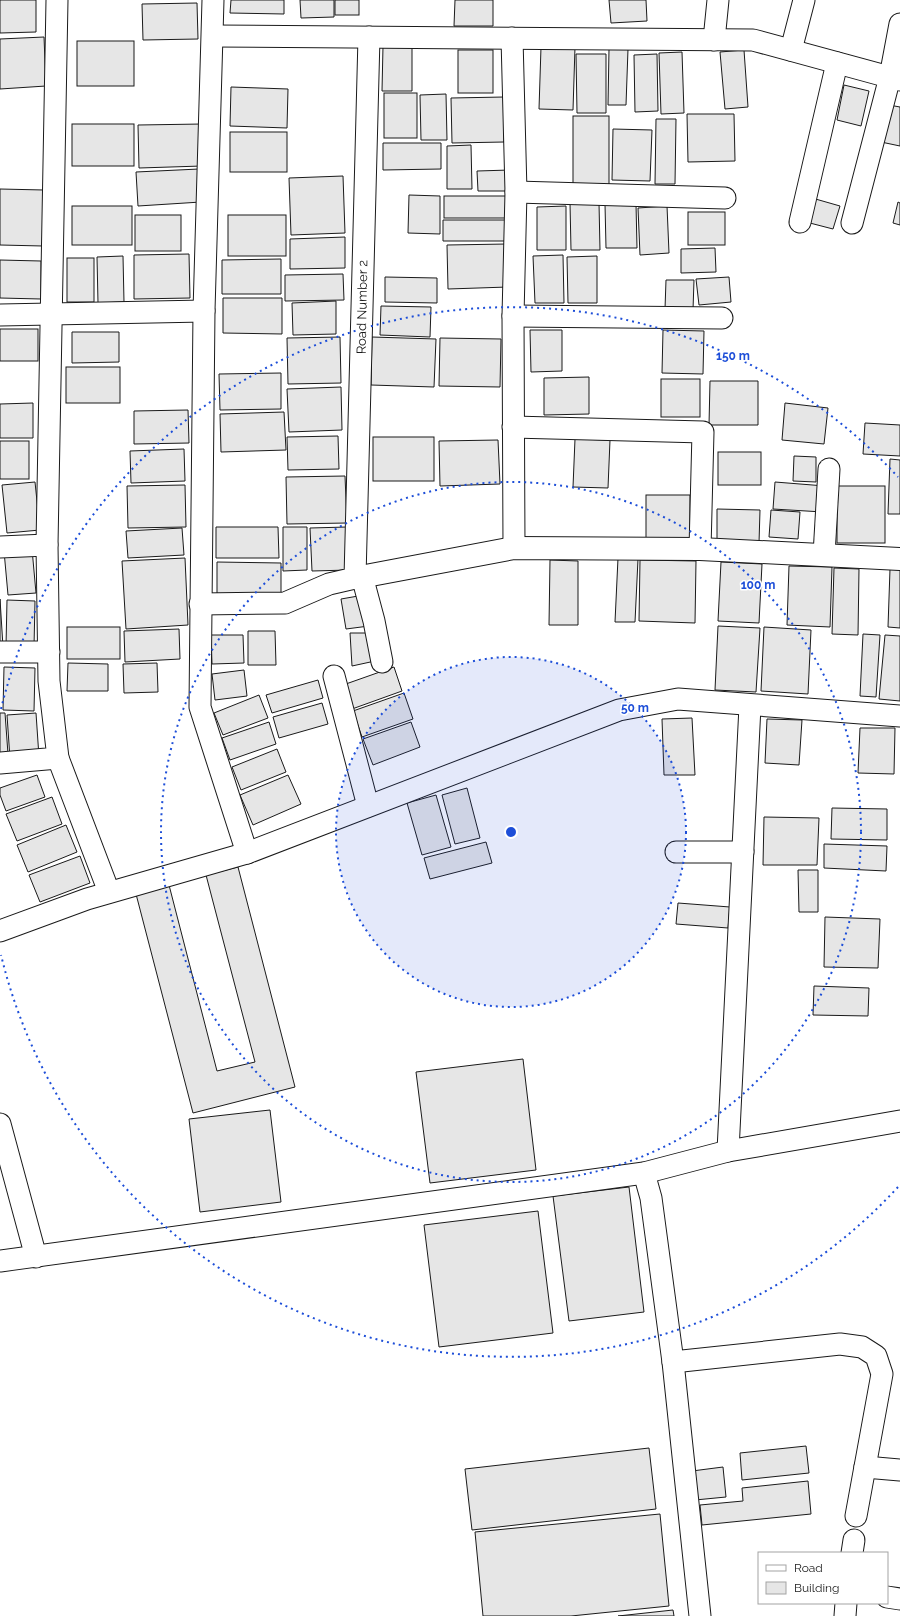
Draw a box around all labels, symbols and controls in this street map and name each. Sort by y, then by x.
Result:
street label: Road Number 2 [354,260,370,354]
text: 150 m [716,349,750,363]
text: 100 m [741,578,775,592]
text: 50 m [621,701,649,715]
centre of rings [504,825,518,839]
legend [758,1552,888,1604]
text: Road [794,1561,823,1575]
text: Building [794,1581,840,1595]

